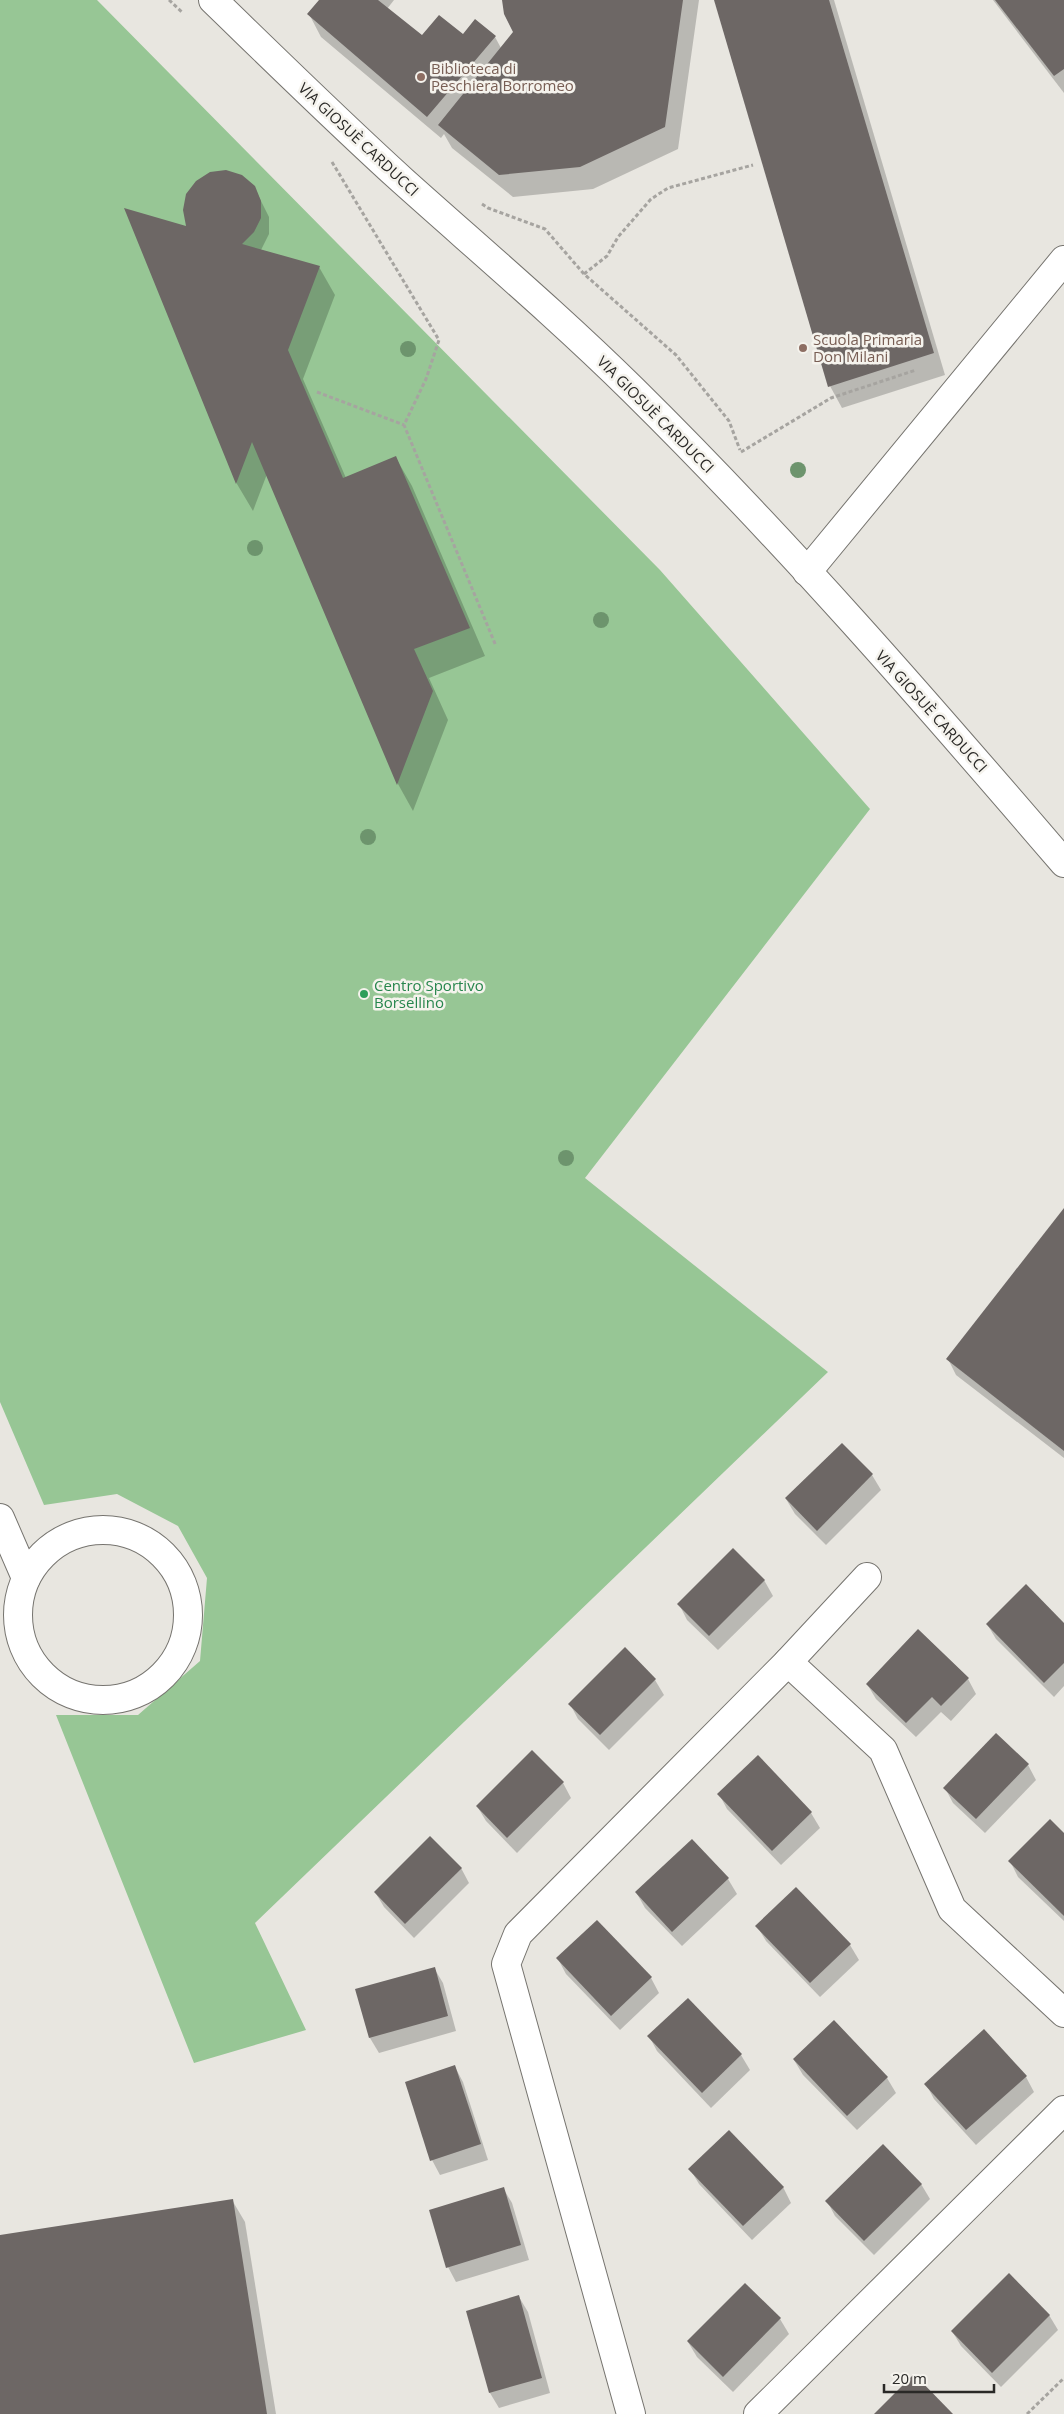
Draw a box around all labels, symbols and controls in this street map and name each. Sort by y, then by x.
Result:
place label: Biblioteca di Peschiera Borromeo [431,58,574,95]
marker: Biblioteca di Peschiera Borromeo [415,71,427,83]
street label: VIA GIOSUÈ CARDUCCI [294,78,424,200]
place label: Scuola Primaria Don Milani [813,329,922,366]
marker: Scuola Primaria Don Milani [797,342,809,354]
street label: VIA GIOSUÈ CARDUCCI [593,351,719,477]
street label: VIA GIOSUÈ CARDUCCI [872,646,992,776]
place label: Centro Sportivo Borsellino [374,975,484,1012]
marker: Centro Sportivo Borsellino [358,988,370,1000]
scale bar [884,2362,994,2394]
text: 20 m [892,2368,927,2388]

